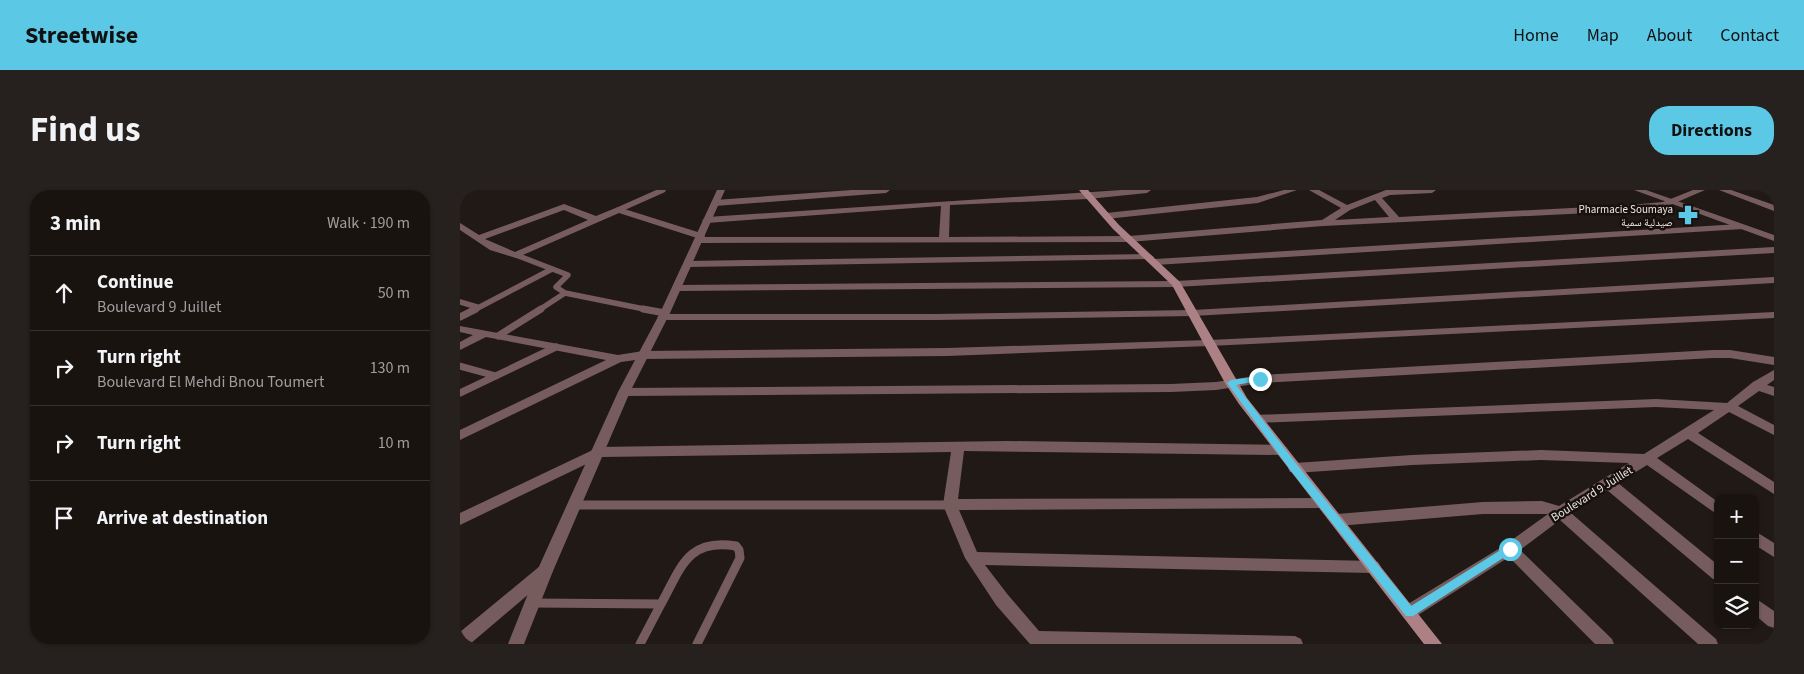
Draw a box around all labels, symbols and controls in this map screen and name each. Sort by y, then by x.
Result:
text: Streetwise [25,18,138,53]
text: Home [1513,23,1559,48]
text: Map [1587,23,1619,48]
text: About [1647,23,1692,48]
text: Contact [1720,23,1779,48]
text: Find us [30,105,140,155]
button: Directions [1649,106,1774,155]
place label: Pharmacie Soumaya صيدلية سمية [1578,202,1673,230]
pharmacy icon: Pharmacie Soumaya صيدلية سمية [1677,204,1699,226]
text: 3 min [50,208,101,238]
text: Walk · 190 m [327,212,410,234]
text: Continue [97,269,174,296]
icon: ahead [50,279,78,307]
text: 50 m [378,282,410,304]
text: Boulevard 9 Juillet [97,296,221,318]
text: Turn right [97,344,181,371]
icon: right [50,354,78,382]
text: 130 m [370,357,410,379]
route end [1249,368,1272,391]
text: Boulevard El Mehdi Bnou Toumert [97,371,324,393]
icon: right [50,429,78,457]
text: Turn right [97,430,181,457]
text: 10 m [378,432,410,454]
street label: Boulevard 9 Juillet [1548,462,1636,526]
map controls [1714,494,1759,629]
button: + [1714,494,1759,539]
icon: arrive [50,504,78,532]
text: Arrive at destination [97,505,268,532]
route start [1499,538,1522,561]
button: − [1714,539,1759,584]
button: layers [1714,584,1759,629]

